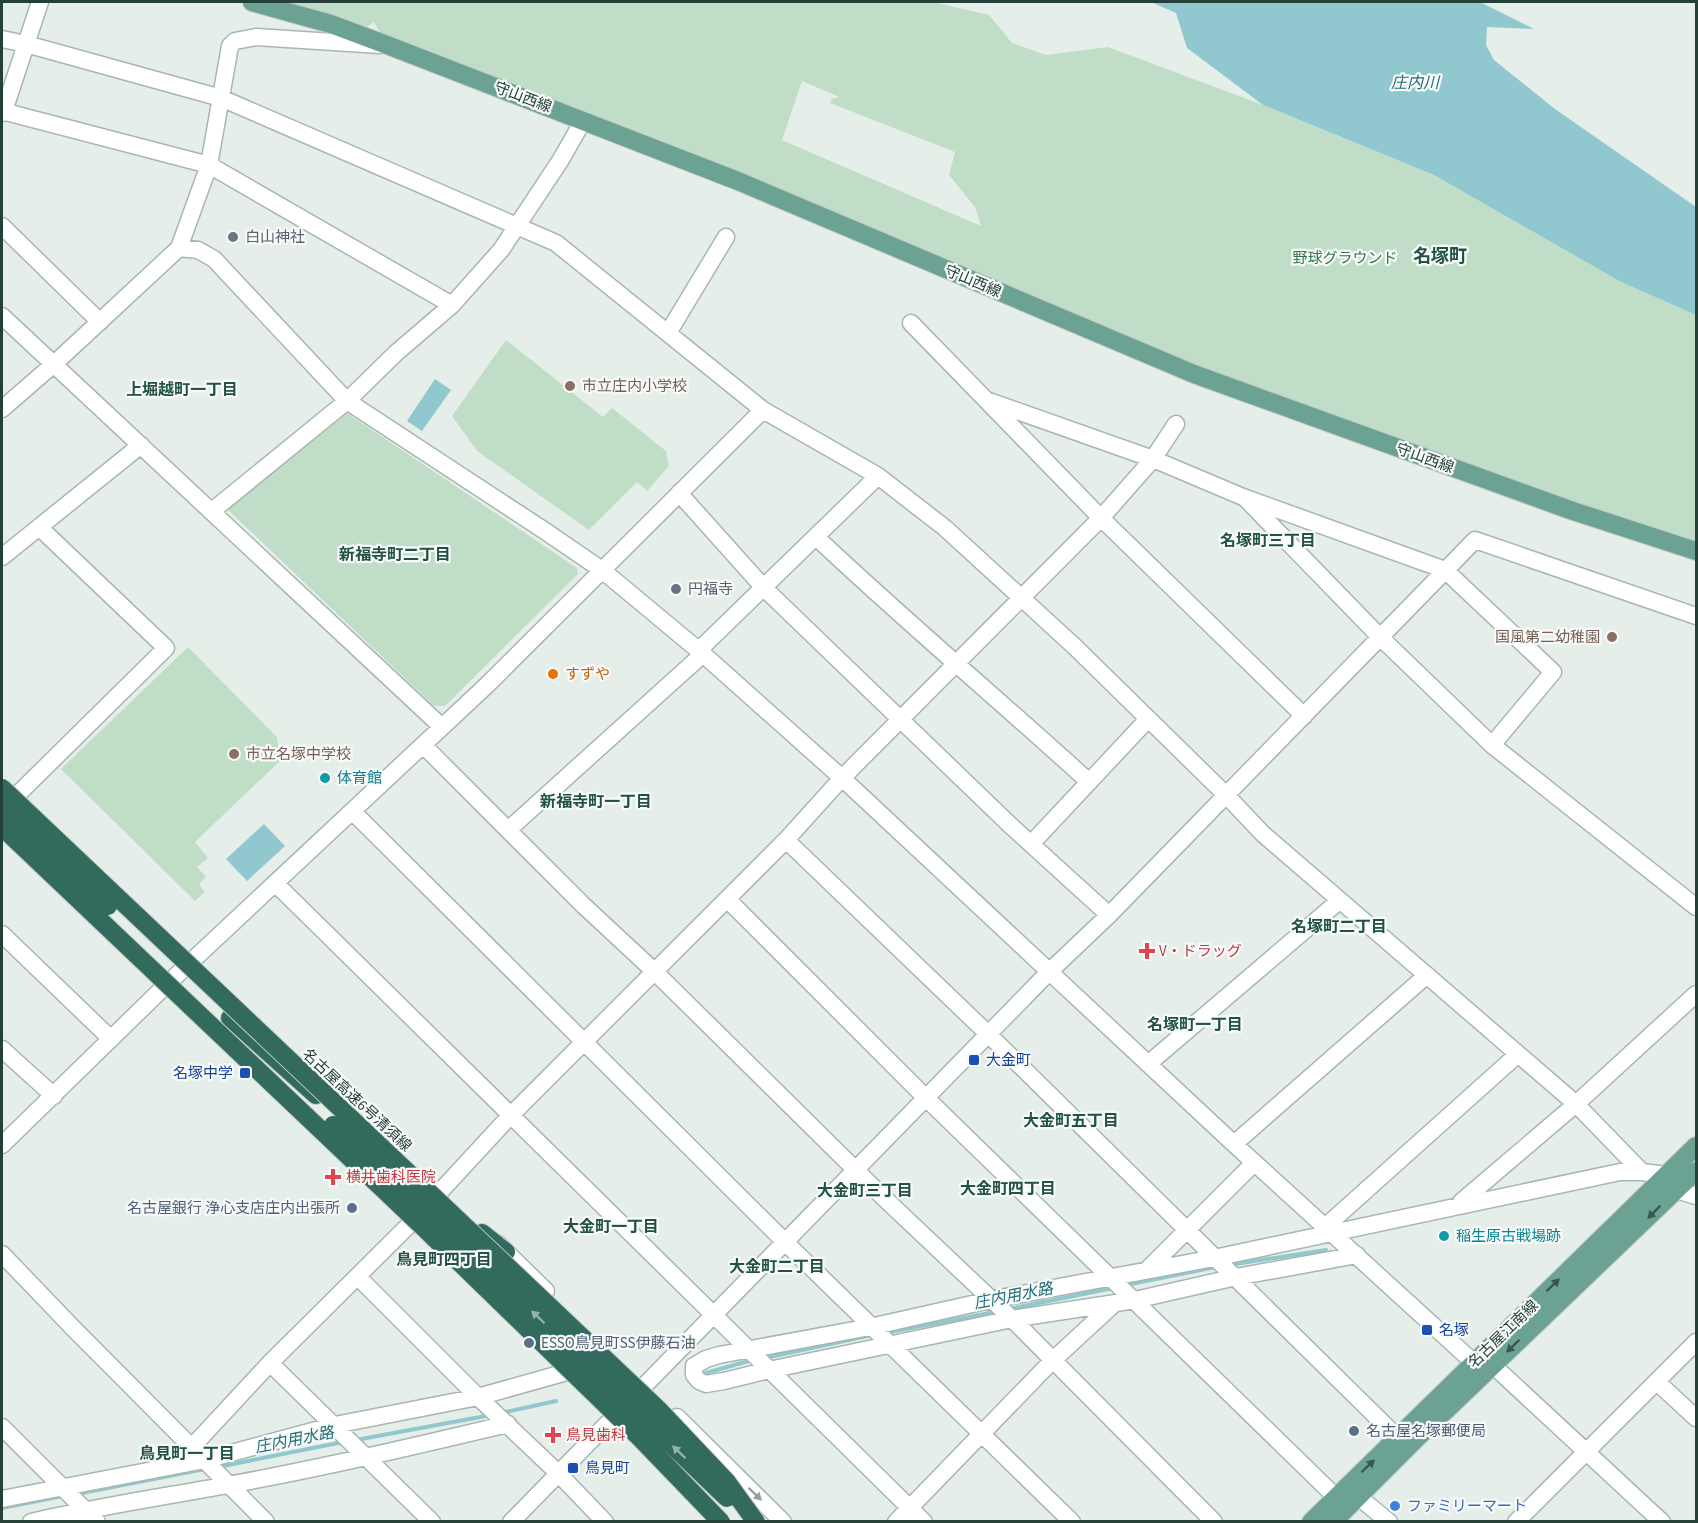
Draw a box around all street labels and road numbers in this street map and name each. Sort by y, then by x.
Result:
street label: 守山西線 [491,77,555,118]
street label: 守山西線 [941,260,1005,303]
street label: 守山西線 [1393,438,1457,479]
street label: 名古屋高速6号清須線 [297,1044,416,1157]
street label: 名古屋江南線 [1464,1296,1543,1373]

